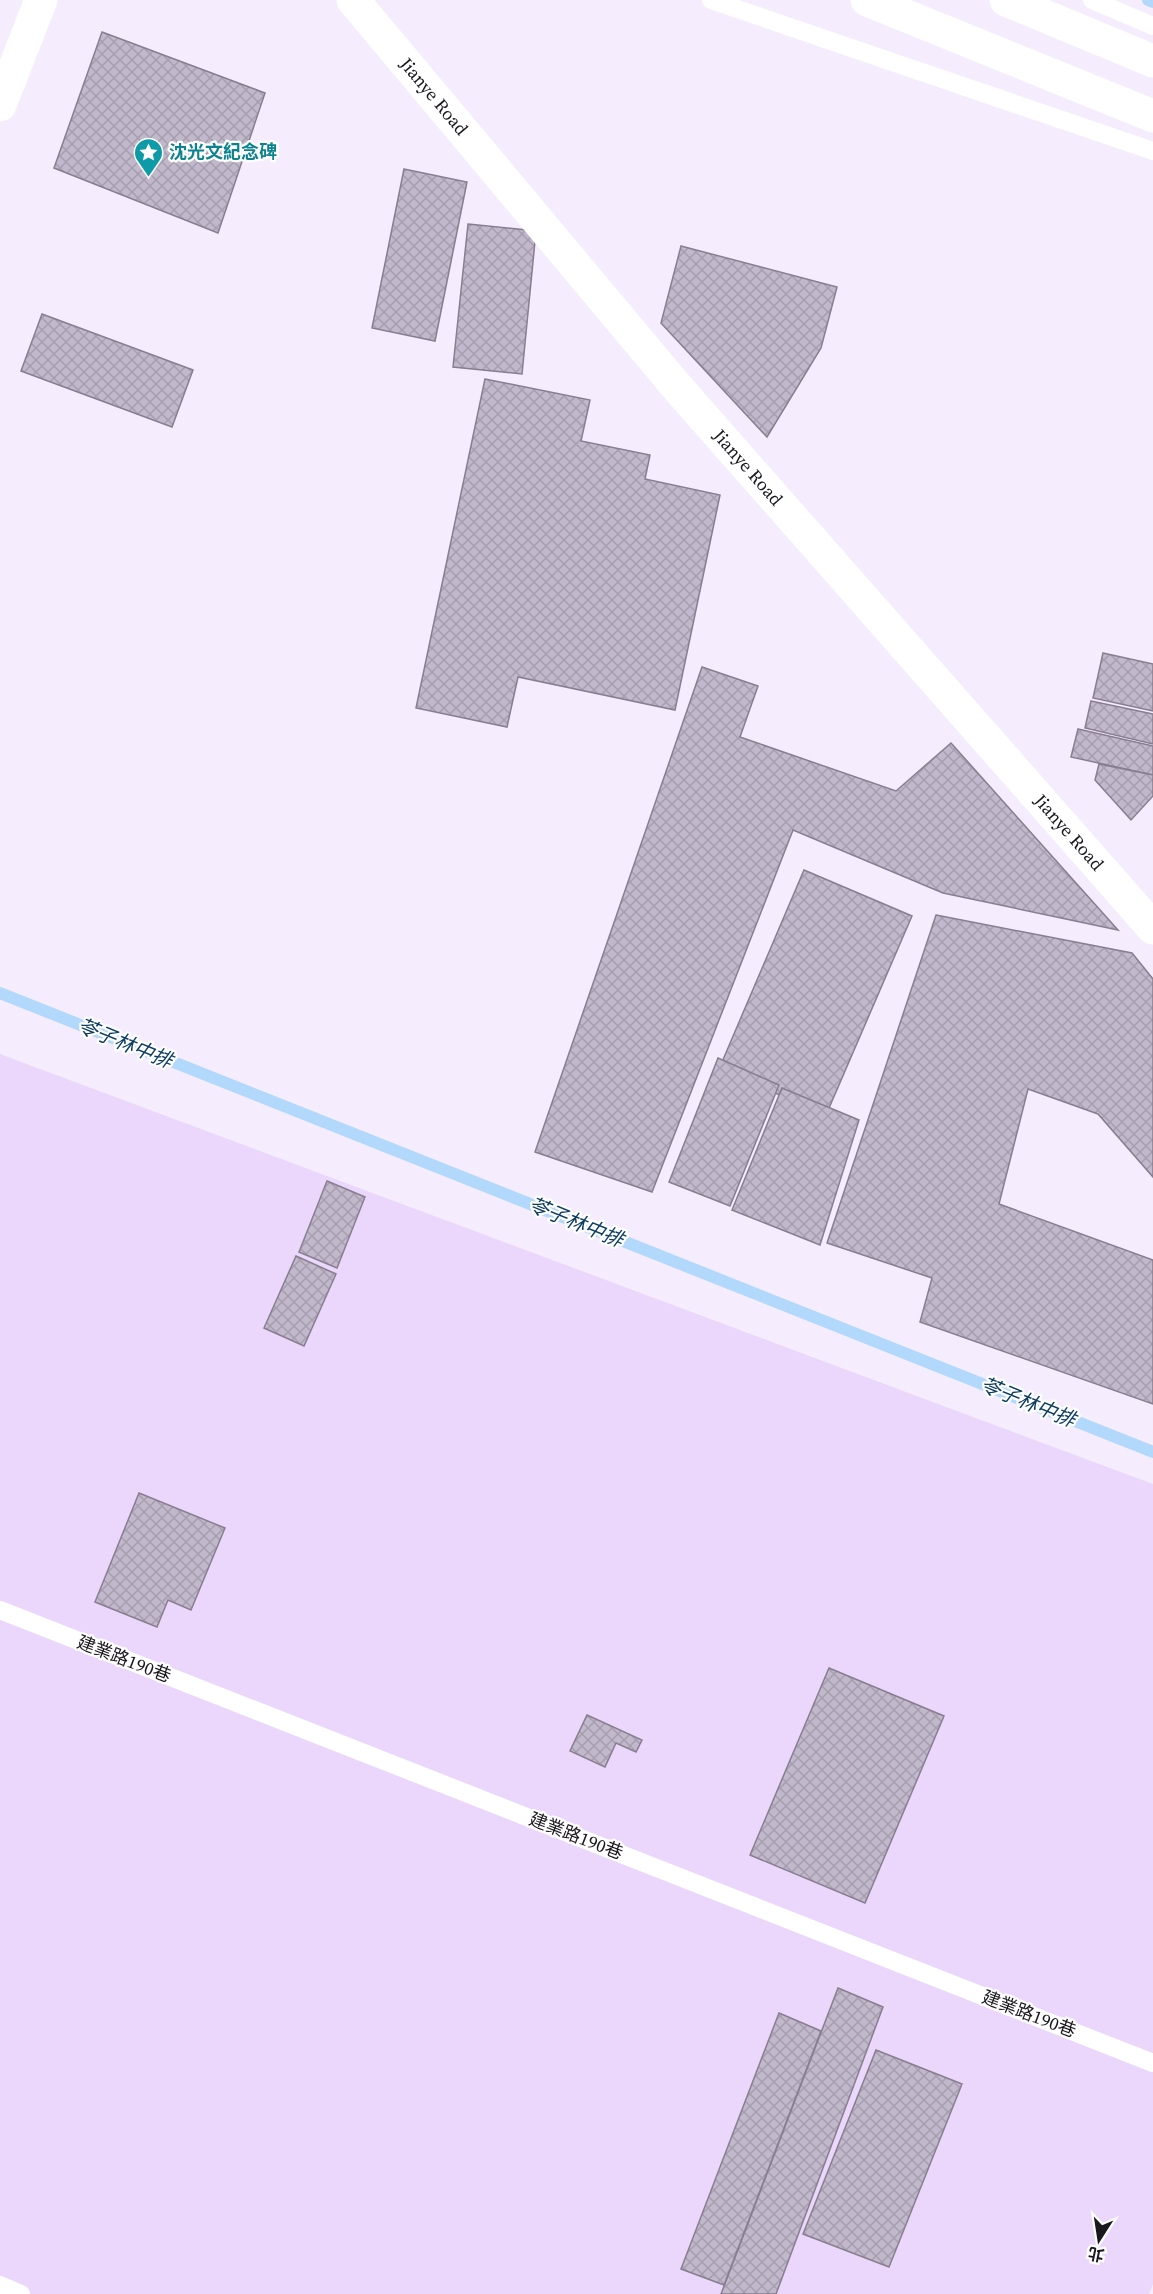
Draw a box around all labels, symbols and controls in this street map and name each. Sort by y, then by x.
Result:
street label: Jianye Road [394,51,474,141]
place icon: 沈光文紀念碑 [132,136,164,178]
place label: 沈光文紀念碑 [169,139,277,164]
street label: Jianye Road [707,423,789,511]
street label: Jianye Road [1028,788,1110,876]
water label: 苓子林中排 [73,1011,179,1076]
water label: 苓子林中排 [524,1190,630,1255]
water label: 苓子林中排 [976,1370,1082,1435]
street label: 建業路190巷 [73,1629,175,1688]
street label: 建業路190巷 [525,1806,627,1865]
street label: 建業路190巷 [978,1984,1080,2043]
north arrow [1069,2210,1129,2270]
text: 北 [1086,2242,1106,2267]

